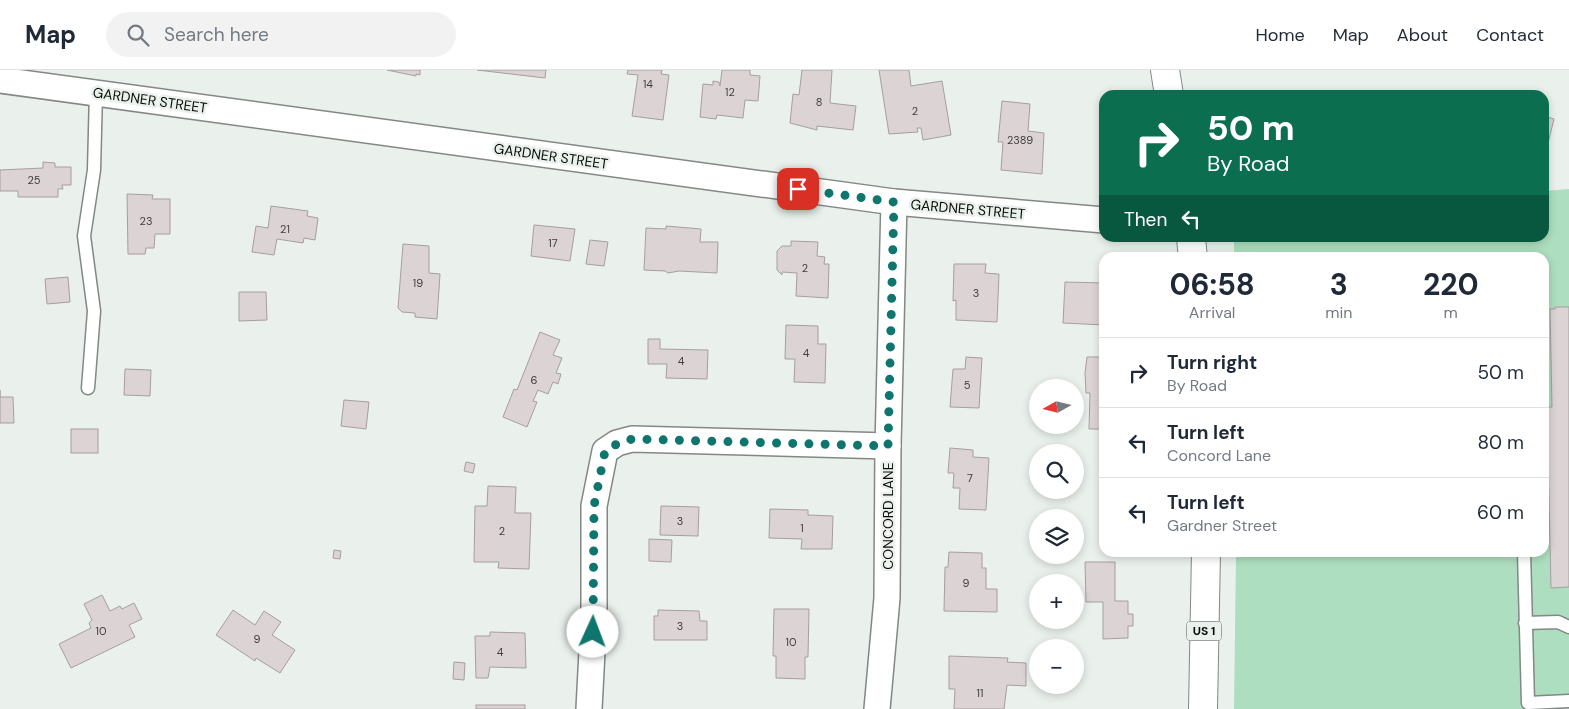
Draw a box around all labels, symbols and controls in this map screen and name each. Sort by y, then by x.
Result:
search box [106,12,456,57]
text: Map [25,19,76,50]
icon: search [124,21,152,49]
text: Search here [164,22,269,47]
text: Home [1255,23,1305,47]
text: Map [1333,23,1369,47]
text: About [1397,23,1448,47]
text: Contact [1476,23,1544,47]
house number: 14 [643,77,653,91]
street label: GARDNER STREET [92,83,208,117]
house number: 12 [725,85,735,99]
house number: 8 [816,95,822,109]
house number: 2 [912,104,918,118]
text: 50 m [1207,105,1295,151]
icon: right [1124,110,1189,175]
house number: 2389 [1007,133,1033,147]
street label: GARDNER STREET [493,139,609,173]
text: By Road [1207,149,1290,178]
pin [777,168,819,210]
house number: 25 [27,173,41,187]
icon: arrive [784,175,812,203]
street label: GARDNER STREET [910,195,1026,223]
icon: left [1177,205,1205,233]
text: Then [1124,207,1167,232]
house number: 23 [140,214,152,228]
house number: 21 [280,222,290,236]
house number: 17 [548,236,558,250]
house number: 2 [802,261,808,275]
text: 06:58 [1169,265,1255,304]
text: 3 [1330,265,1348,304]
text: 220 [1423,265,1479,304]
house number: 19 [413,276,423,290]
house number: 3 [973,286,979,300]
text: Arrival [1189,302,1235,323]
text: min [1325,302,1353,323]
text: m [1444,302,1458,323]
house number: 4 [803,346,810,360]
text: Turn right [1167,350,1257,375]
house number: 4 [678,354,685,368]
icon: right [1124,359,1152,387]
text: 50 m [1477,360,1524,385]
house number: 6 [531,373,538,387]
text: By Road [1167,375,1227,396]
house number: 5 [964,378,971,392]
north arrow [1029,379,1084,434]
map controls [1029,379,1084,694]
text: Turn left [1167,420,1245,445]
icon: left [1124,429,1152,457]
text: 80 m [1477,430,1524,455]
button: search [1029,444,1084,499]
text: Concord Lane [1167,445,1271,466]
street label: CONCORD LANE [879,462,897,570]
house number: 7 [967,471,973,485]
text: Turn left [1167,490,1245,515]
icon: left [1124,499,1152,527]
text: 60 m [1477,500,1524,525]
button: layers [1029,509,1084,564]
house number: 3 [677,514,683,528]
text: Gardner Street [1167,515,1277,536]
house number: 1 [800,521,804,535]
house number: 2 [499,524,505,538]
button: + [1029,574,1084,629]
house number: 9 [963,576,970,590]
position arrow [566,605,618,657]
house number: 3 [677,619,683,633]
road number: US 1 [1186,622,1222,640]
house number: 10 [96,624,106,638]
house number: 9 [254,632,261,646]
house number: 10 [786,635,796,649]
button: − [1029,639,1084,694]
house number: 4 [497,645,504,659]
house number: 11 [977,686,983,700]

